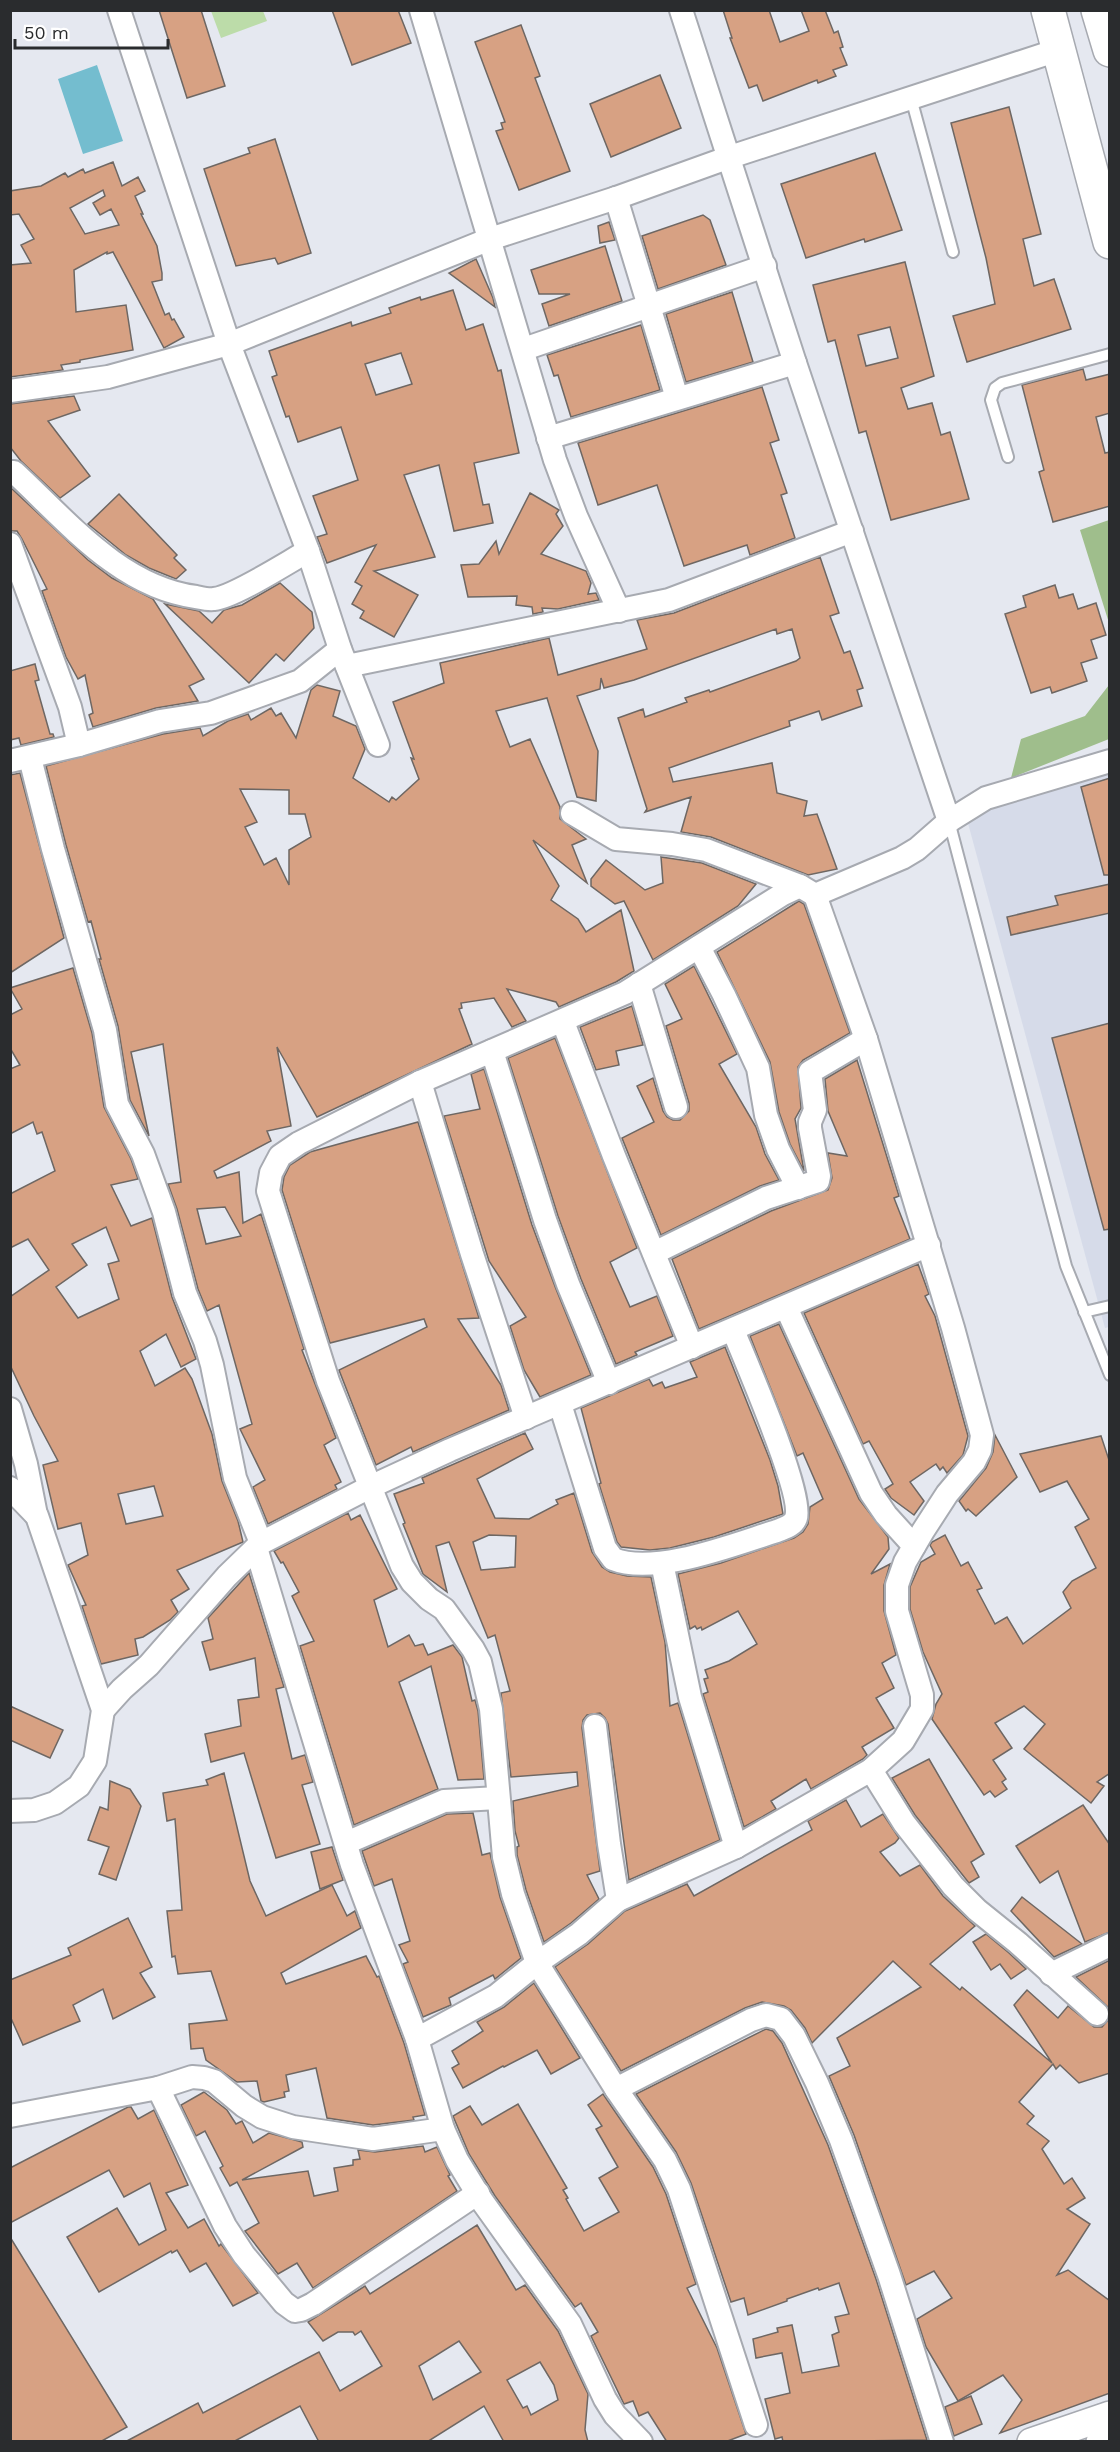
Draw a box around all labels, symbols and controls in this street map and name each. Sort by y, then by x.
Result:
scale bar [15,12,168,50]
text: 50 m [24,22,69,43]

